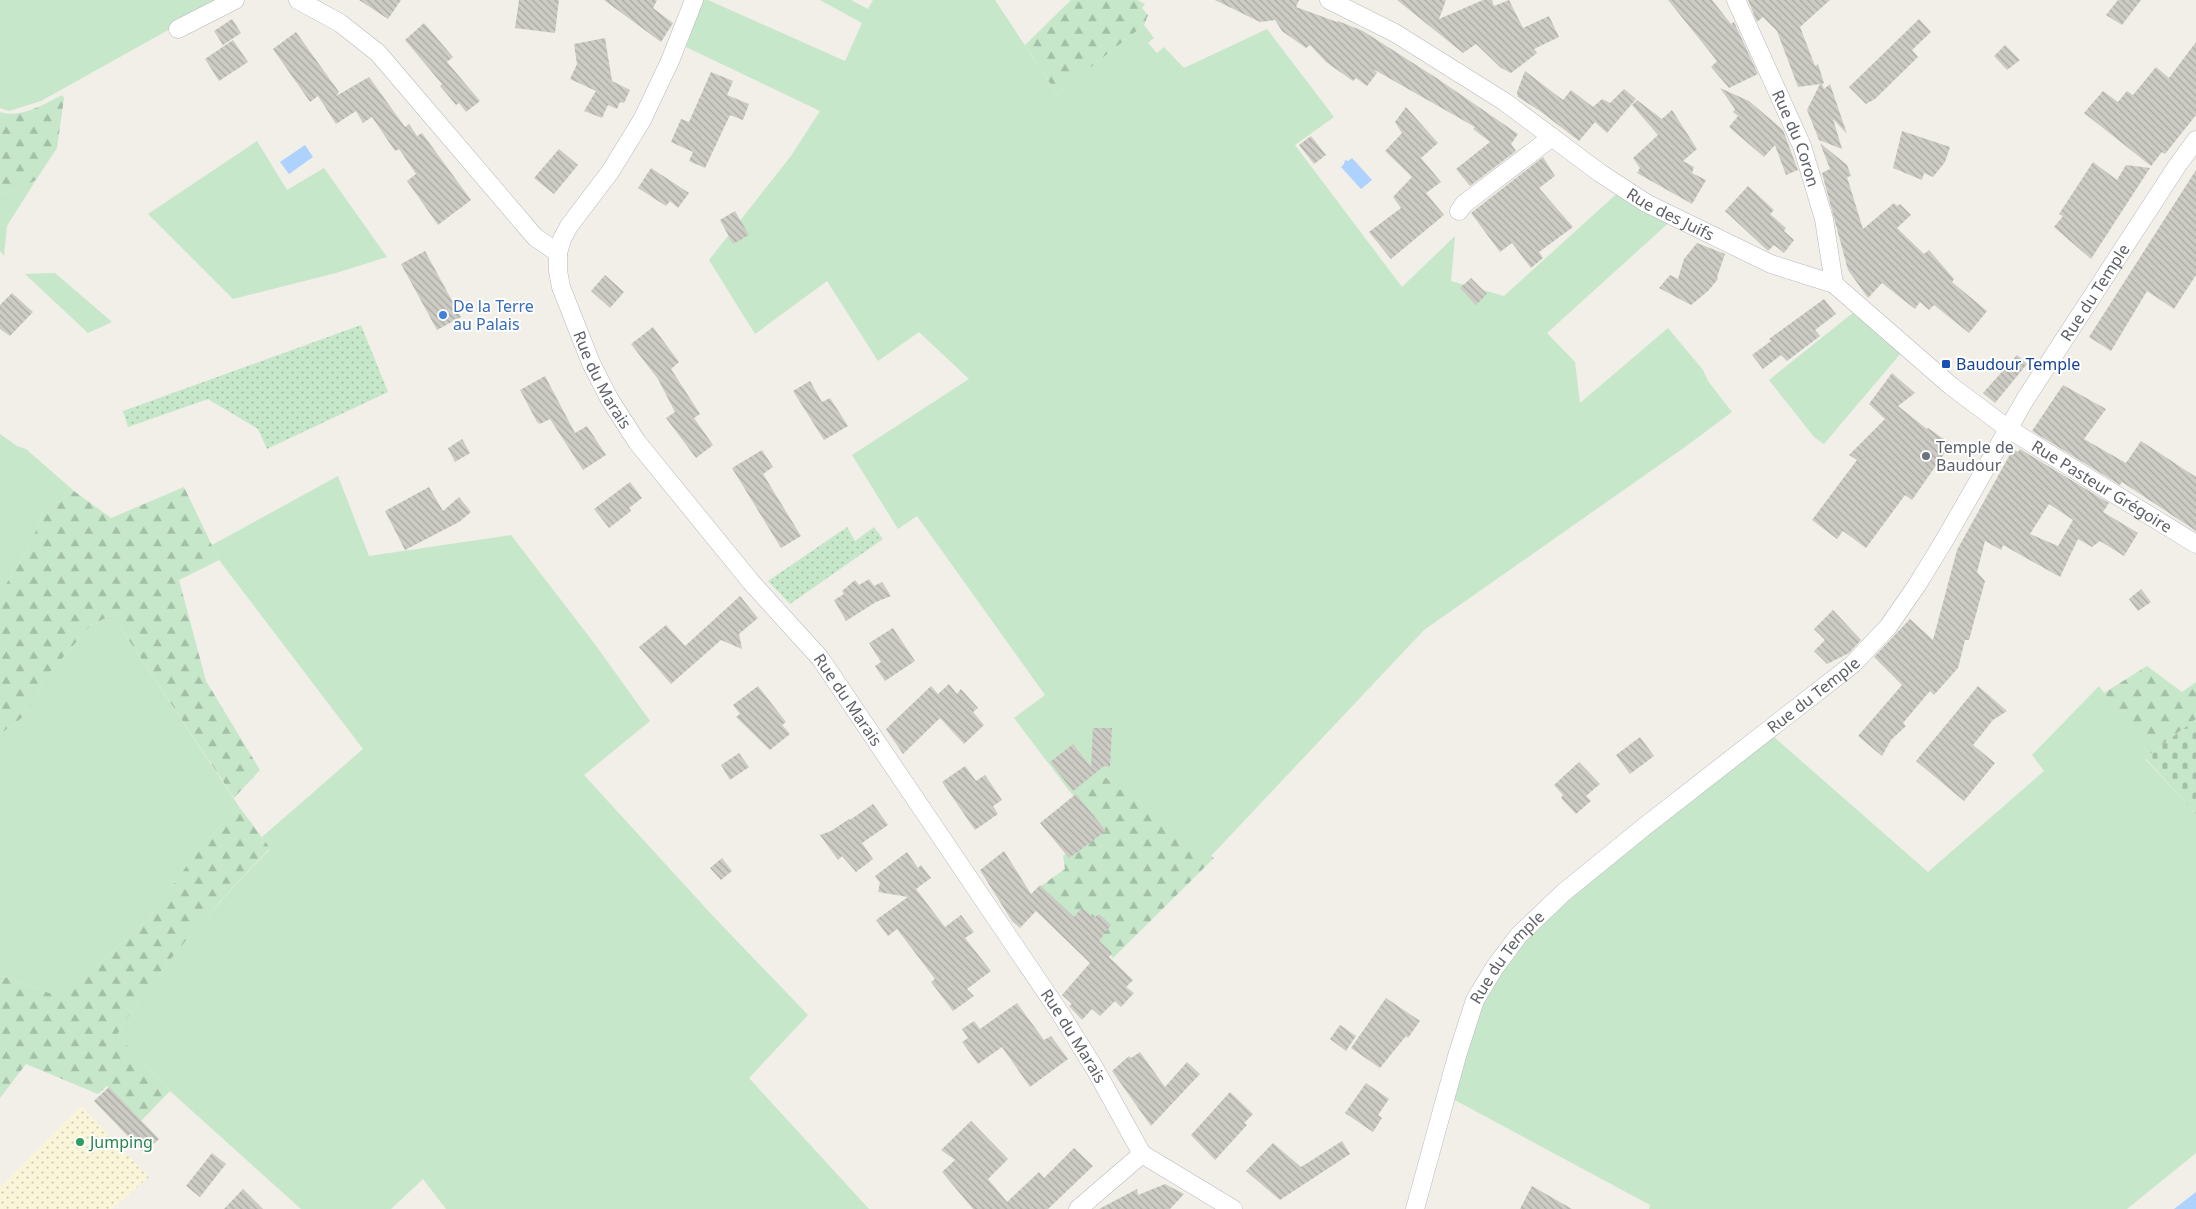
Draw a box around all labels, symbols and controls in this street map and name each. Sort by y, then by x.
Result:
street label: Rue du Coron [1767,86,1825,189]
street label: Rue des Juifs [1623,182,1718,246]
street label: Rue du Temple [2055,239,2135,345]
place label: De la Terre au Palais [453,295,534,335]
marker: De la Terre au Palais [437,309,449,321]
street label: Rue du Marais [568,328,637,433]
place label: Baudour Temple [1956,353,2080,375]
marker: Baudour Temple [1940,358,1952,370]
street label: Rue Pasteur Grégoire [2028,435,2176,538]
place label: Temple de Baudour [1936,436,2014,476]
marker: Temple de Baudour [1920,450,1932,462]
street label: Rue du Marais [809,649,887,750]
street label: Rue du Temple [1762,652,1865,738]
street label: Rue du Temple [1464,906,1549,1008]
street label: Rue du Marais [1036,984,1112,1087]
place label: Jumping [88,1131,153,1153]
marker: Jumping [74,1136,86,1148]

